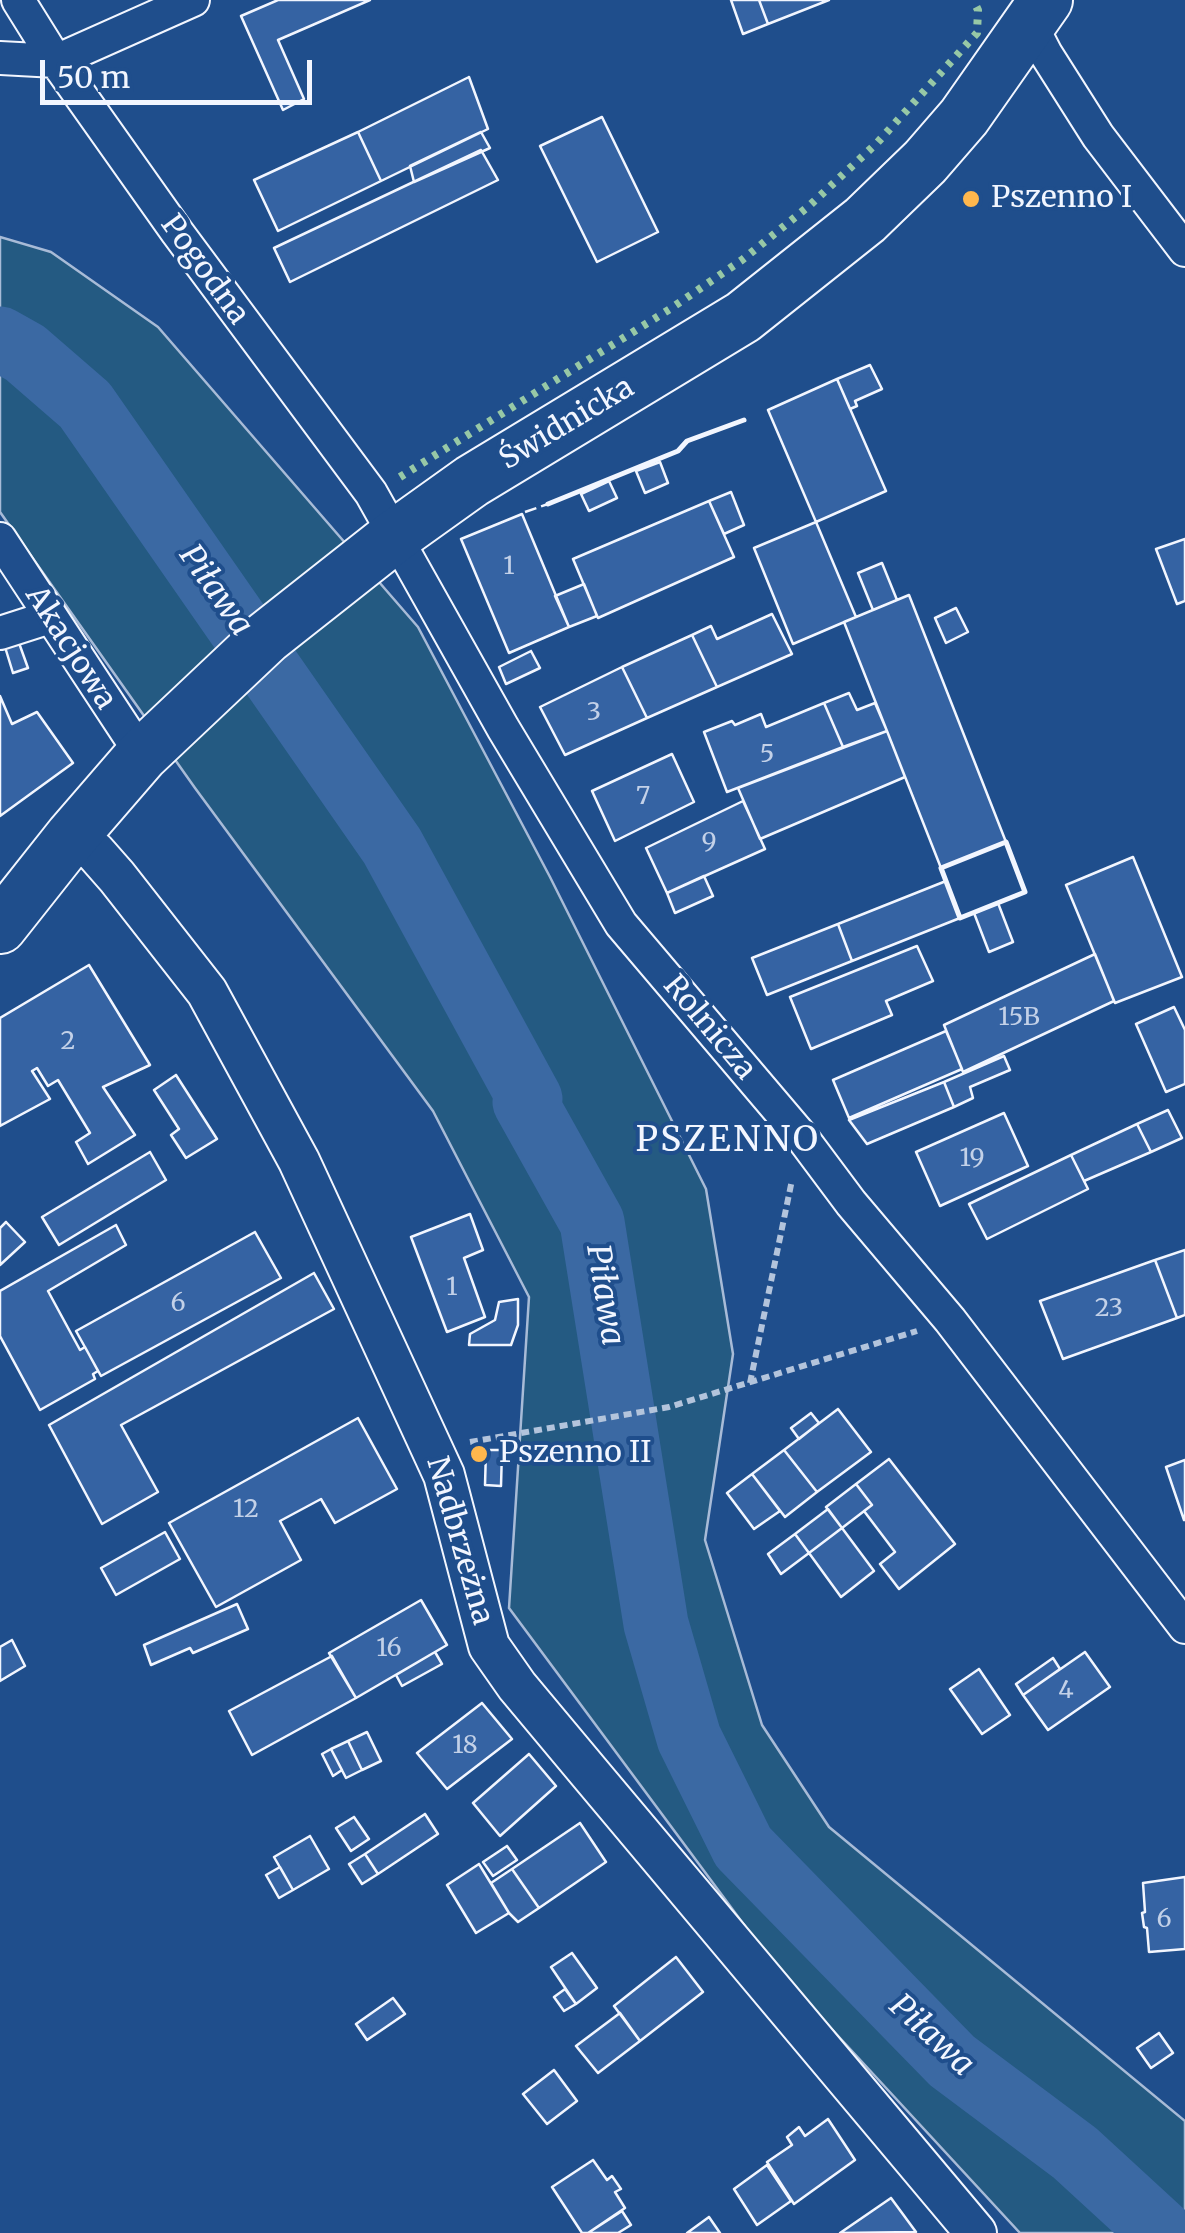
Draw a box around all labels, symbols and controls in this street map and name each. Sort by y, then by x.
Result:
scale bar [45,40,318,102]
text: 50 m [57,58,130,96]
place label: Pszenno I [991,181,1132,217]
marker: Pszenno I [960,188,982,210]
street label: Pogodna [152,208,256,332]
street label: Świdnicka [493,370,641,478]
water label: Piława [170,538,260,644]
house number: 1 [503,552,515,582]
street label: Akacjowa [17,580,123,716]
house number: 3 [587,698,601,728]
house number: 5 [760,740,774,770]
house number: 7 [636,782,650,812]
house number: 9 [701,828,717,858]
street label: Rolnicza [655,969,763,1087]
house number: 15B [998,1003,1040,1033]
house number: 2 [61,1027,75,1057]
district label: PSZENNO [635,1120,821,1162]
house number: 19 [959,1144,985,1174]
water label: Piława [577,1242,631,1348]
house number: 1 [446,1273,458,1303]
house number: 6 [170,1289,186,1319]
house number: 23 [1095,1294,1123,1324]
place label: Pszenno II [499,1436,651,1472]
marker: Pszenno II [468,1443,490,1465]
street label: Nadbrzeżna [418,1453,500,1629]
house number: 12 [233,1495,259,1525]
house number: 16 [376,1634,402,1664]
house number: 4 [1058,1676,1074,1706]
house number: 18 [452,1731,478,1761]
house number: 6 [1156,1905,1172,1935]
water label: Piława [881,1987,981,2085]

